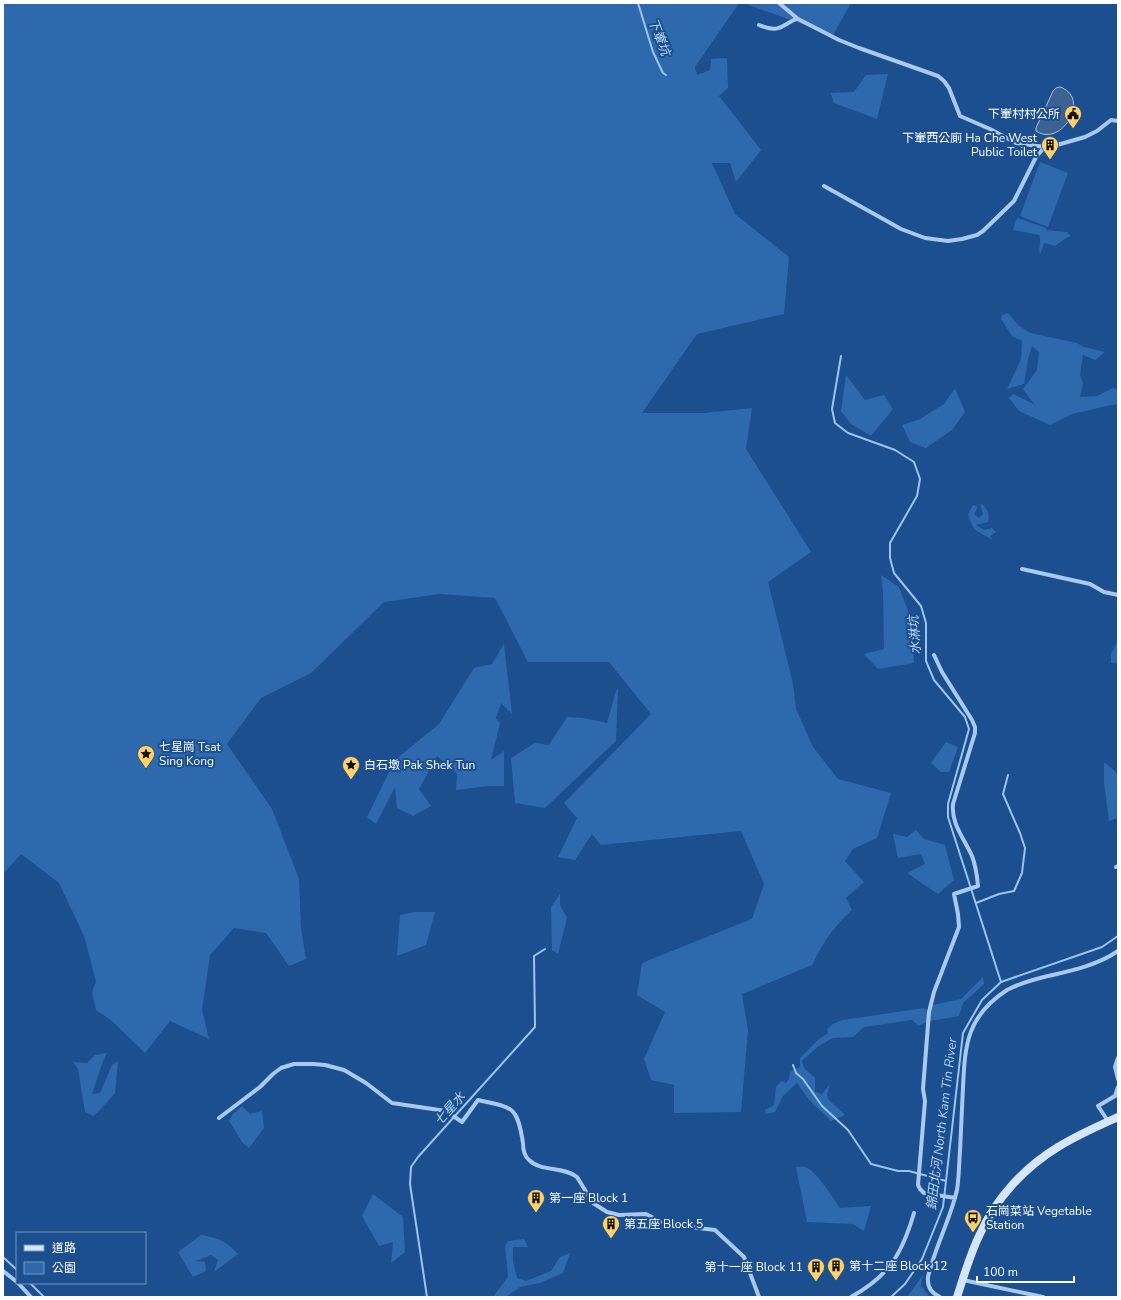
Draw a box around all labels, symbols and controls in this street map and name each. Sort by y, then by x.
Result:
water label: 下輋坑 [644,16,675,60]
public building icon: 下輋村村公所 [1063,104,1083,129]
place label: 下輋村村公所 [988,106,1060,122]
place label: 下輋西公廁 Ha Che West Public Toilet [902,130,1038,160]
building icon: 下輋西公廁 Ha Che West Public Toilet [1040,135,1060,160]
water label: 水淋坑 [905,613,925,655]
place label: 七星崗 Tsat Sing Kong [159,739,222,769]
place icon: 七星崗 Tsat Sing Kong [136,744,156,769]
place icon: 白石墩 Pak Shek Tun [341,755,361,780]
place label: 白石墩 Pak Shek Tun [364,757,475,773]
water label: 錦田北河 North Kam Tin River [923,1037,962,1211]
water label: 七星水 [430,1088,470,1130]
building icon: 第一座 Block 1 [526,1188,546,1213]
place label: 第一座 Block 1 [549,1190,628,1206]
place label: 石崗菜站 Vegetable Station [986,1203,1092,1233]
bus stop icon: 石崗菜站 Vegetable Station [963,1208,983,1233]
building icon: 第五座 Block 5 [601,1214,621,1239]
place label: 第五座 Block 5 [624,1216,703,1232]
legend [16,1232,146,1284]
text: 道路 [52,1240,76,1256]
building icon: 第十二座 Block 12 [826,1256,846,1281]
building icon: 第十一座 Block 11 [806,1257,826,1282]
place label: 第十二座 Block 12 [849,1258,947,1274]
scale bar [977,1258,1074,1284]
place label: 第十一座 Block 11 [705,1259,803,1275]
text: 公園 [52,1260,76,1276]
text: 100 m [983,1264,1018,1280]

